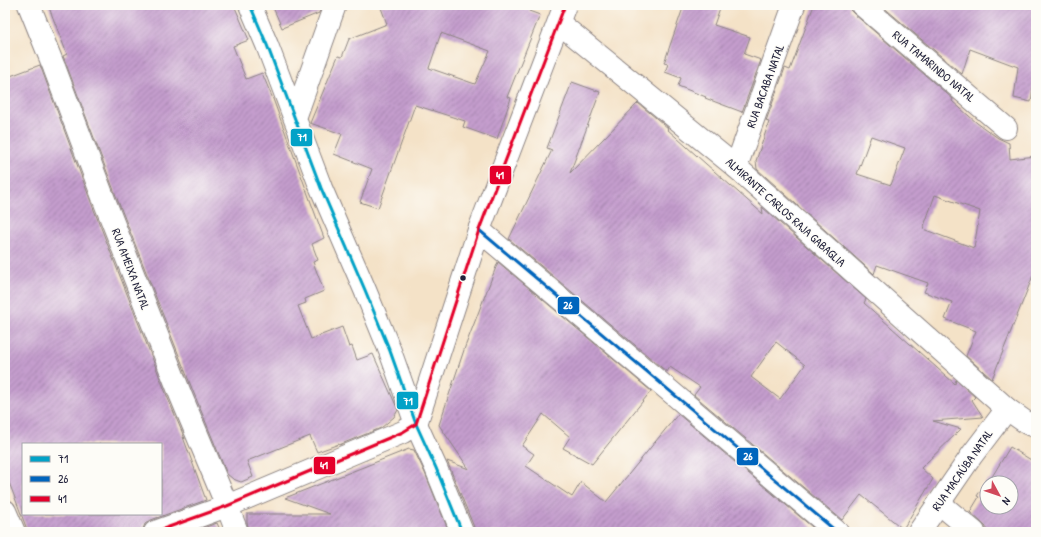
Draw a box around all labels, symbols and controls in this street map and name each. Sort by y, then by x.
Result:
street label: RUA TAMARINDO NATAL [889,26,979,106]
street label: RUA BACABA NATAL [742,41,788,130]
line badge: 71 [290,128,313,147]
text: 71 [296,130,307,144]
street label: ALMIRANTE CARLOS RAJA GABAGLIA [722,154,850,271]
line badge: 41 [489,165,512,185]
text: 41 [496,168,504,182]
street label: RUA AMEIXA NATAL [108,226,154,313]
unlabelled marker [458,273,468,283]
line badge: 26 [557,296,580,315]
text: 26 [563,298,573,312]
line badge: 71 [396,391,419,410]
text: 71 [402,394,413,408]
street label: RUA MACAÚBA NATAL [928,426,997,514]
legend [22,443,162,515]
line badge: 26 [736,447,759,466]
text: 26 [743,449,753,463]
text: 71 [58,450,68,467]
line badge: 41 [313,456,336,475]
text: 41 [320,458,328,472]
text: 26 [58,470,69,487]
north arrow [979,475,1019,515]
text: 41 [58,490,67,507]
text: N [999,495,1014,508]

